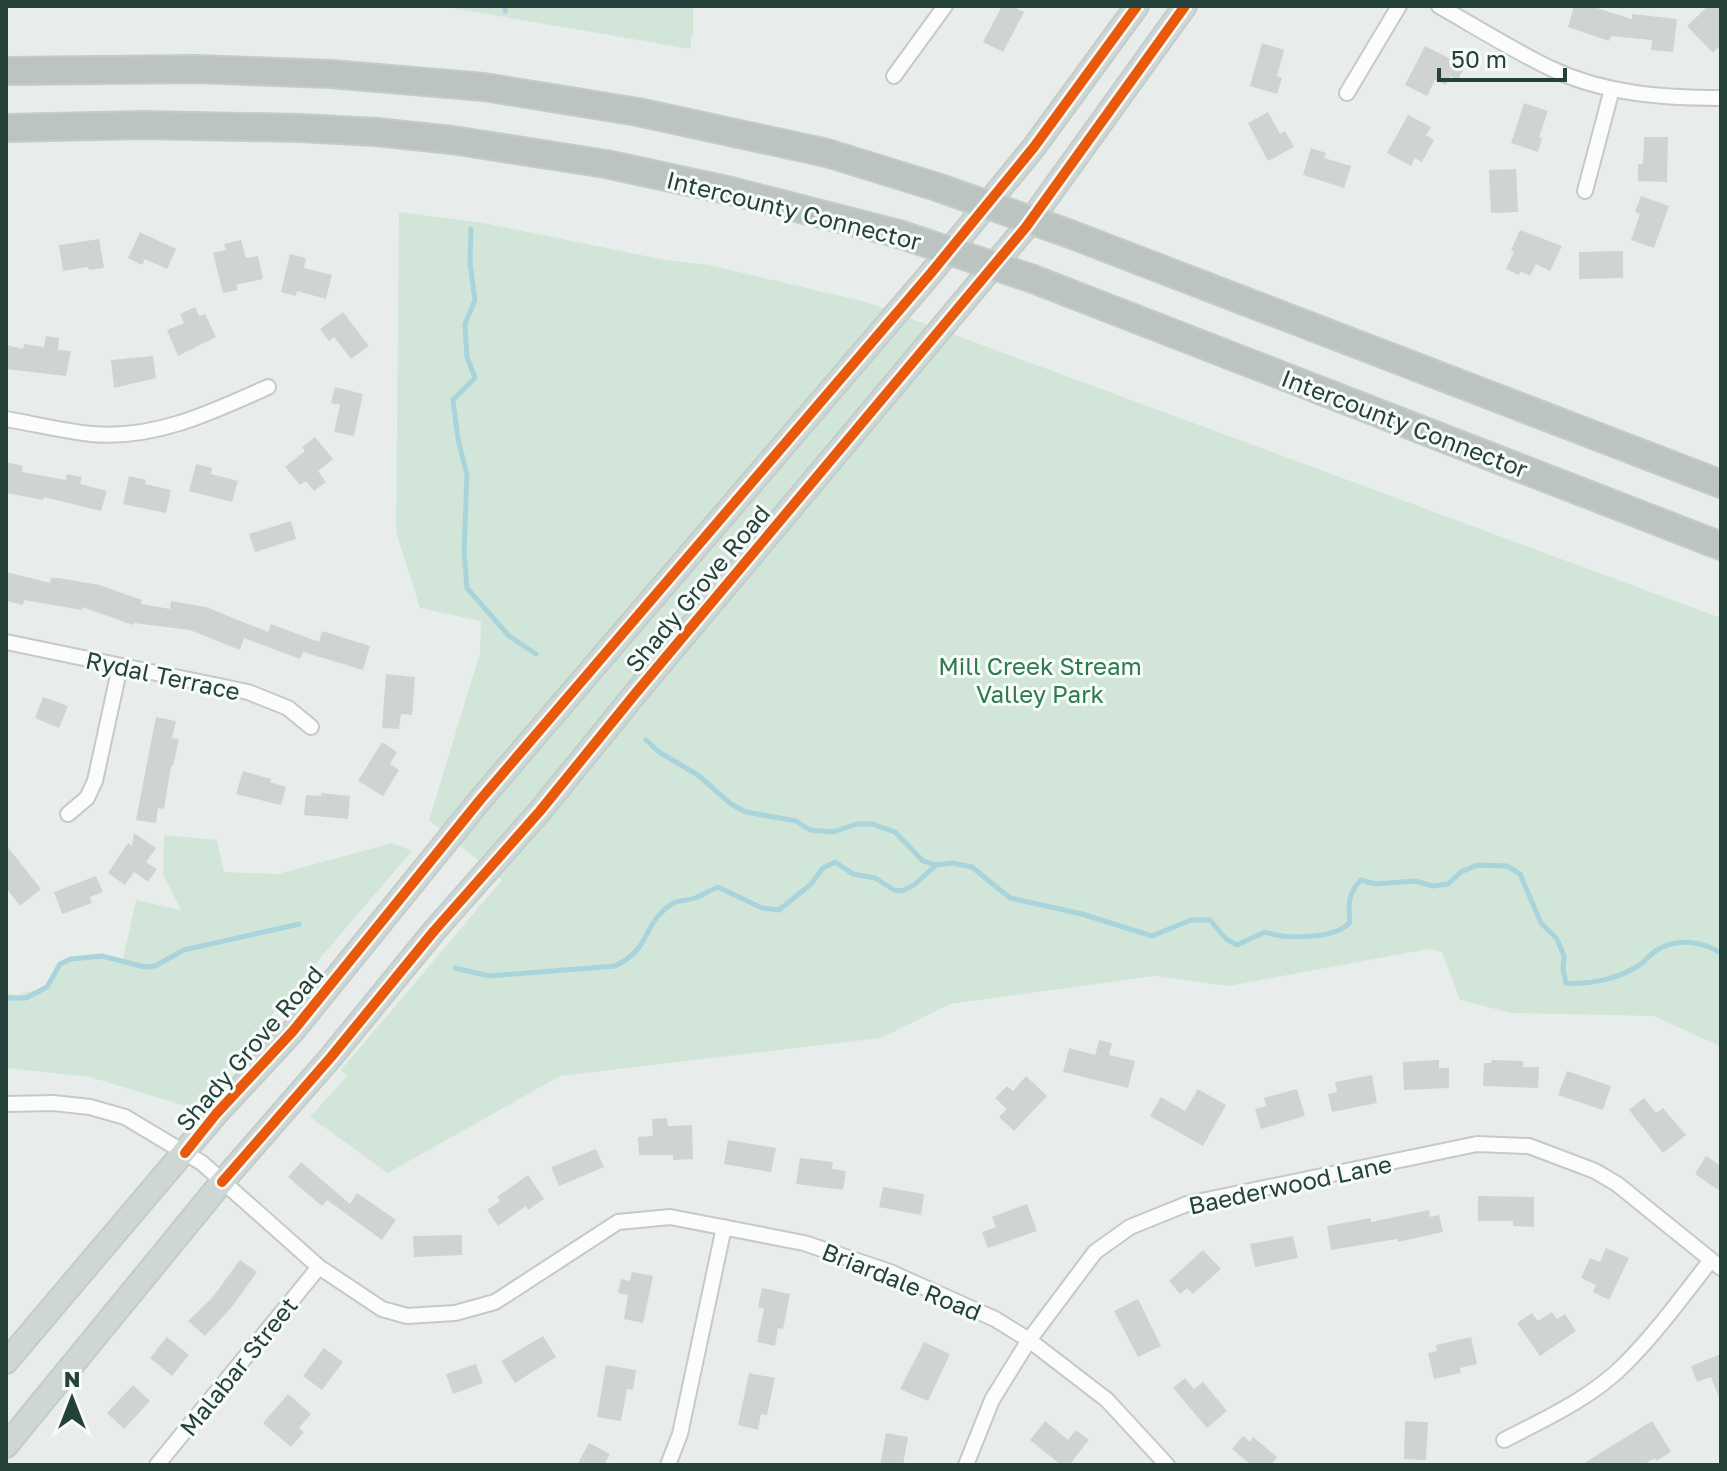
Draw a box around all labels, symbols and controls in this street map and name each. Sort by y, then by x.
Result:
scale bar [1439,32,1565,82]
text: 50 m [1451,44,1507,73]
street label: Intercounty Connector [664,164,924,256]
street label: Intercounty Connector [1278,363,1532,483]
street label: Shady Grove Road [619,498,775,678]
street label: Rydal Terrace [83,644,243,706]
park label: Mill Creek Stream Valley Park [938,651,1142,708]
street label: Shady Grove Road [169,959,329,1137]
street label: Baederwood Lane [1186,1148,1394,1220]
street label: Briardale Road [818,1236,986,1326]
street label: Malabar Street [173,1291,303,1441]
north arrow [32,1359,112,1439]
text: N [64,1365,80,1392]

